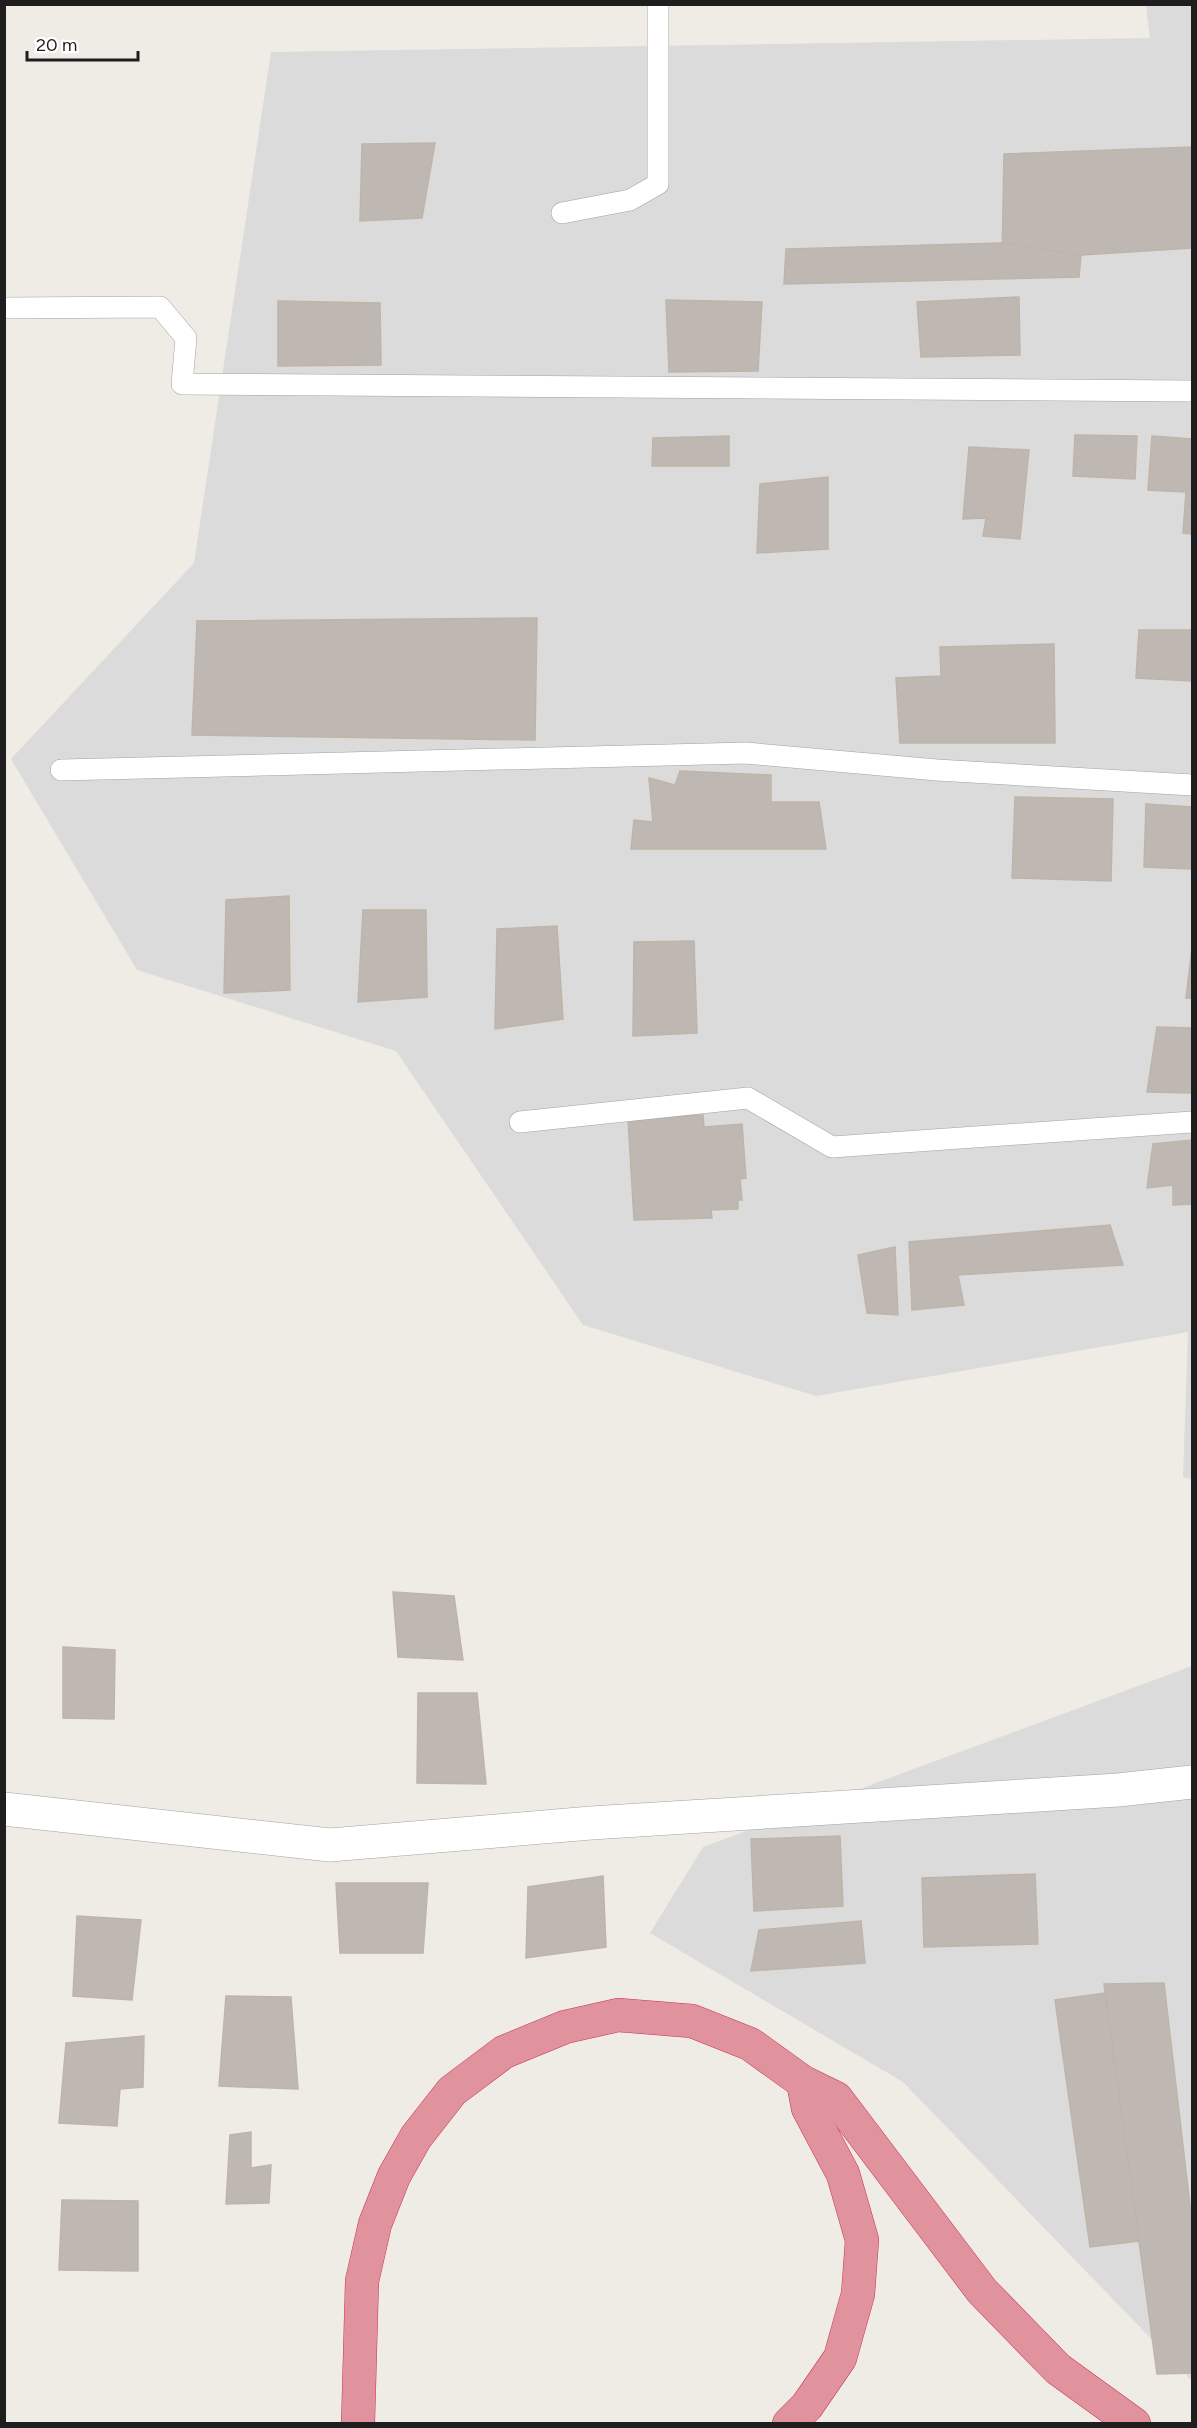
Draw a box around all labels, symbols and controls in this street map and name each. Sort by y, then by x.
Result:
scale bar [27,24,138,62]
text: 20 m [36,34,77,56]

